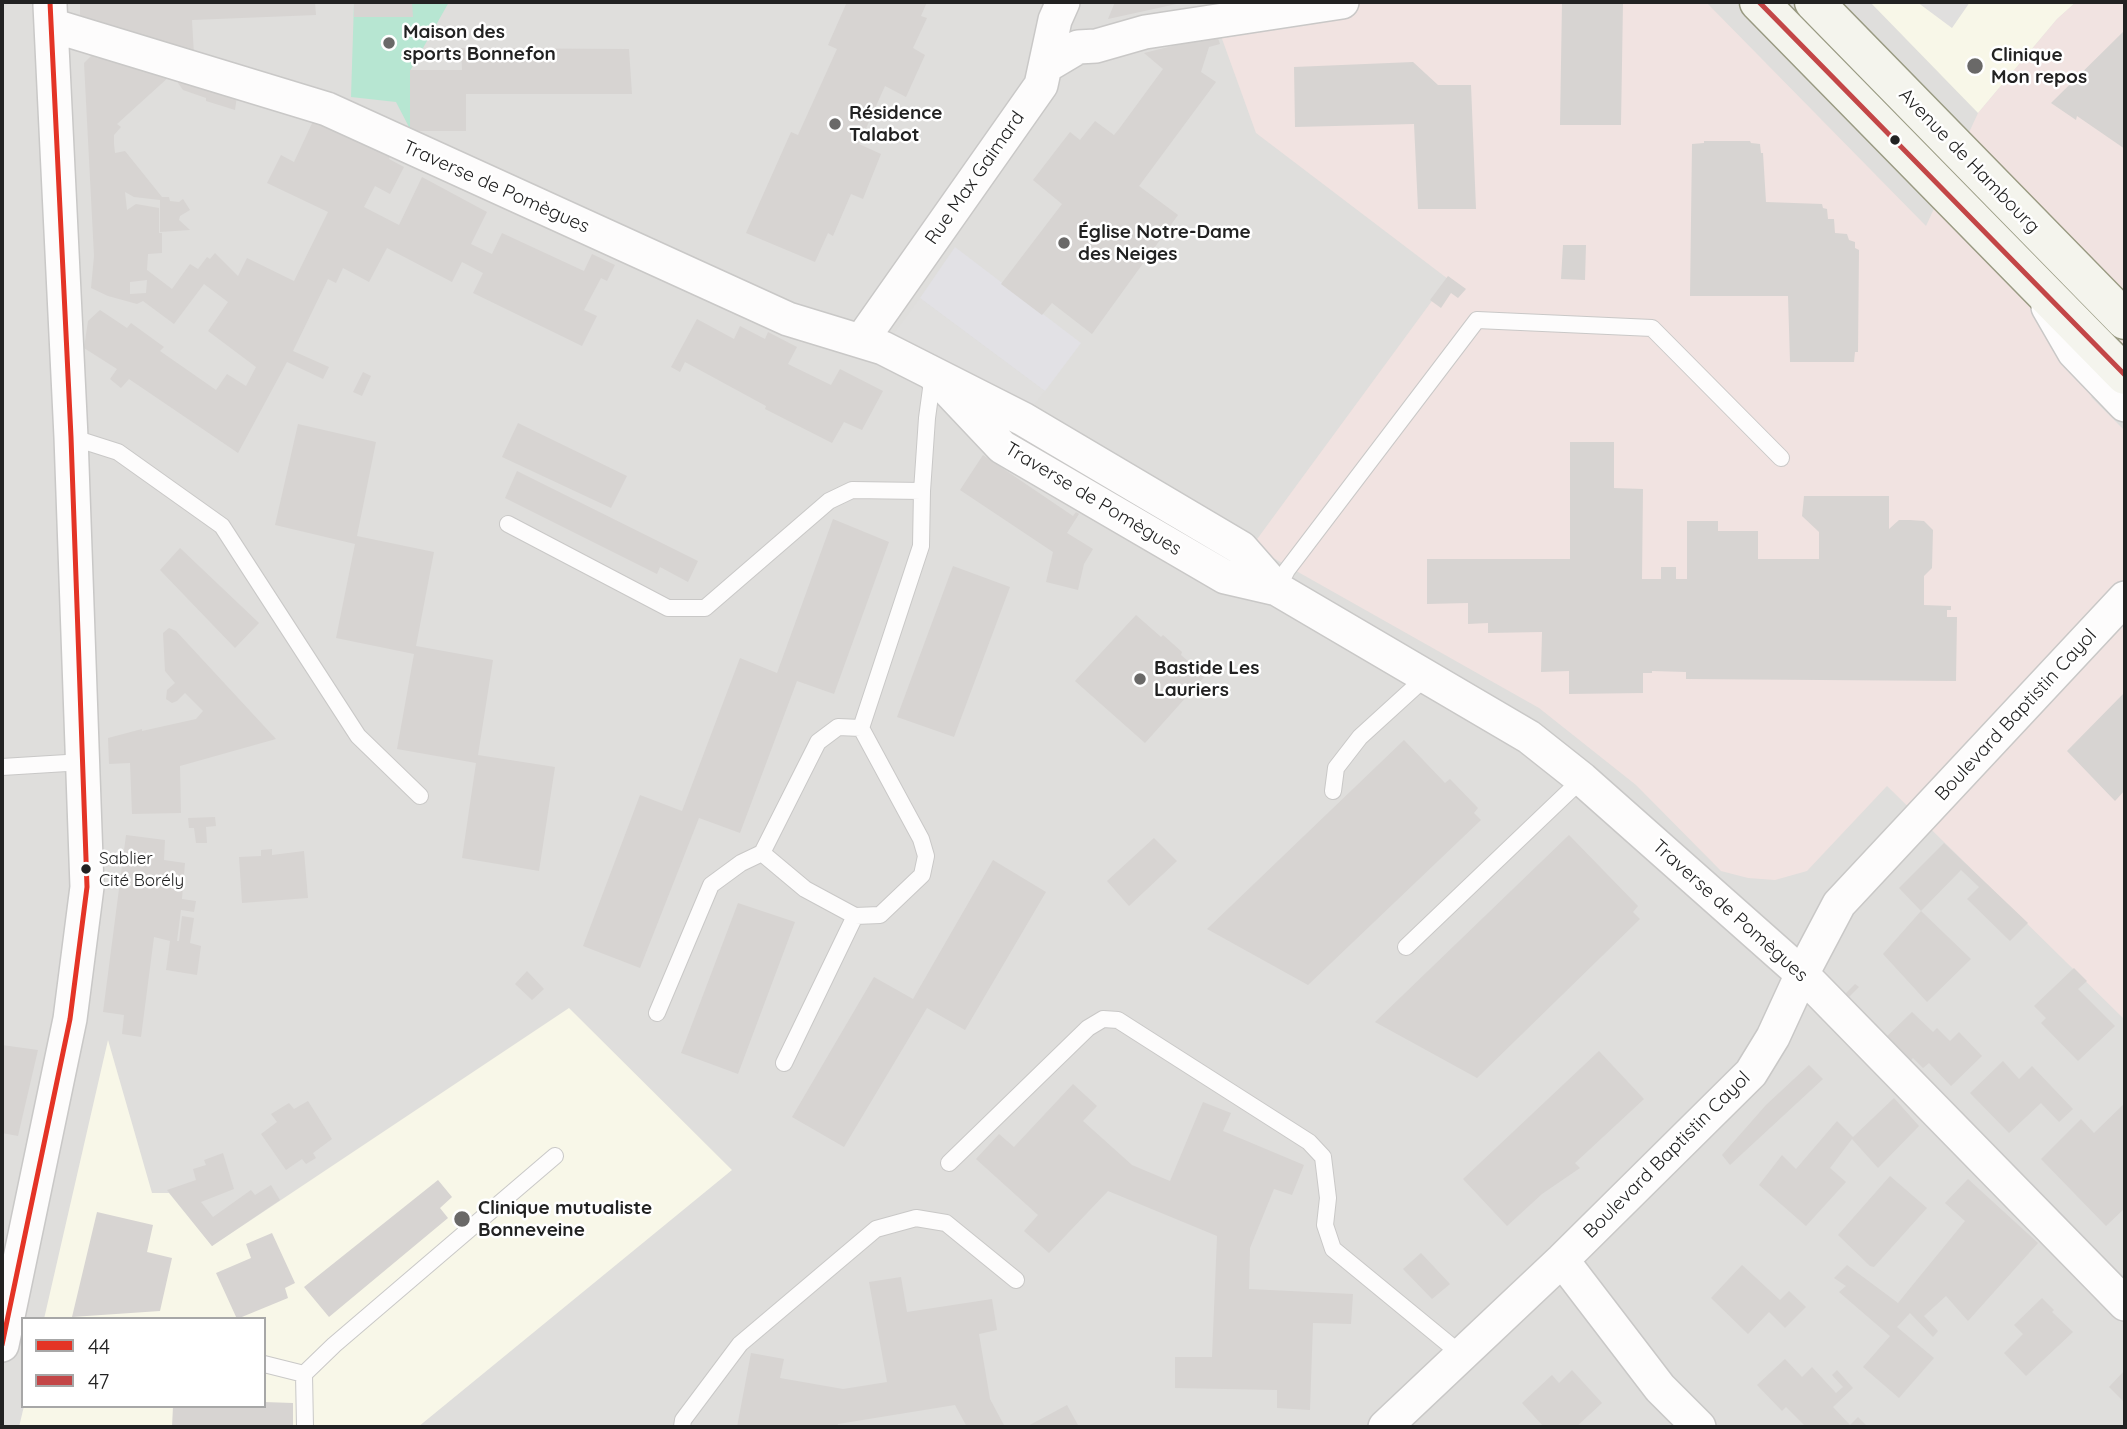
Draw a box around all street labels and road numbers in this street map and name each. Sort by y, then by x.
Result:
street label: Avenue de Hambourg [1894,84,2044,238]
street label: Rue Max Gaimard [921,107,1029,249]
street label: Traverse de Pomègues [399,136,593,238]
street label: Traverse de Pomègues [1001,437,1185,561]
street label: Boulevard Baptistin Cayol [1930,624,2102,806]
street label: Traverse de Pomègues [1647,835,1813,987]
street label: Boulevard Baptistin Cayol [1579,1067,1755,1243]

